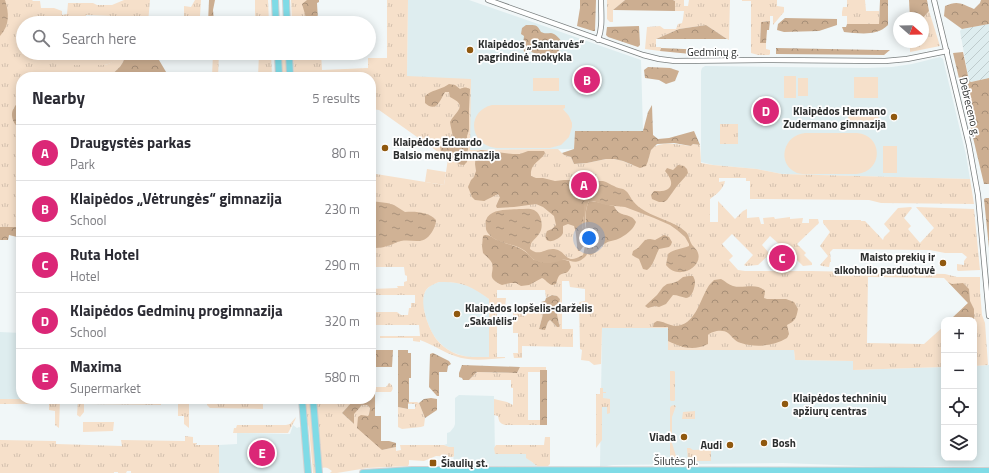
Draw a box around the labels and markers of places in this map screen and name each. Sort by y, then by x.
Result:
place label: Klaipėdos „Santarvės“ pagrindinė mokykla [478,36,584,65]
marker: Klaipėdos „Santarvės“ pagrindinė mokykla [465,45,475,55]
pin: B [574,65,600,95]
pin: D [753,96,779,126]
place label: Klaipėdos Hermano Zudermano gimnazija [783,103,886,132]
marker: Klaipėdos Hermano Zudermano gimnazija [889,112,899,122]
place label: Klaipėdos Eduardo Balsio menų gimnazija [393,134,500,163]
marker: Klaipėdos Eduardo Balsio menų gimnazija [380,143,390,153]
pin: A [571,170,597,200]
pin: C [769,243,795,273]
place label: Maisto prekių ir alkoholio parduotuvė [834,249,935,278]
marker: Maisto prekių ir alkoholio parduotuvė [938,258,948,268]
place label: Klaipėdos lopšelis-darželis „Sakalėlis“ [464,300,593,329]
marker: Klaipėdos lopšelis-darželis „Sakalėlis“ [452,309,462,319]
place label: Klaipėdos techninių apžiurų centras [793,390,887,419]
marker: Klaipėdos techninių apžiurų centras [780,399,790,409]
place label: Viada [649,429,676,445]
marker: Viada [679,432,689,442]
place label: Bosh [772,435,796,451]
place label: Audi [700,437,722,453]
pin: E [249,438,275,468]
marker: Bosh [759,438,769,448]
marker: Audi [725,440,735,450]
place label: Šiaulių st. [441,455,488,471]
marker: Šiaulių st. [428,458,438,468]

